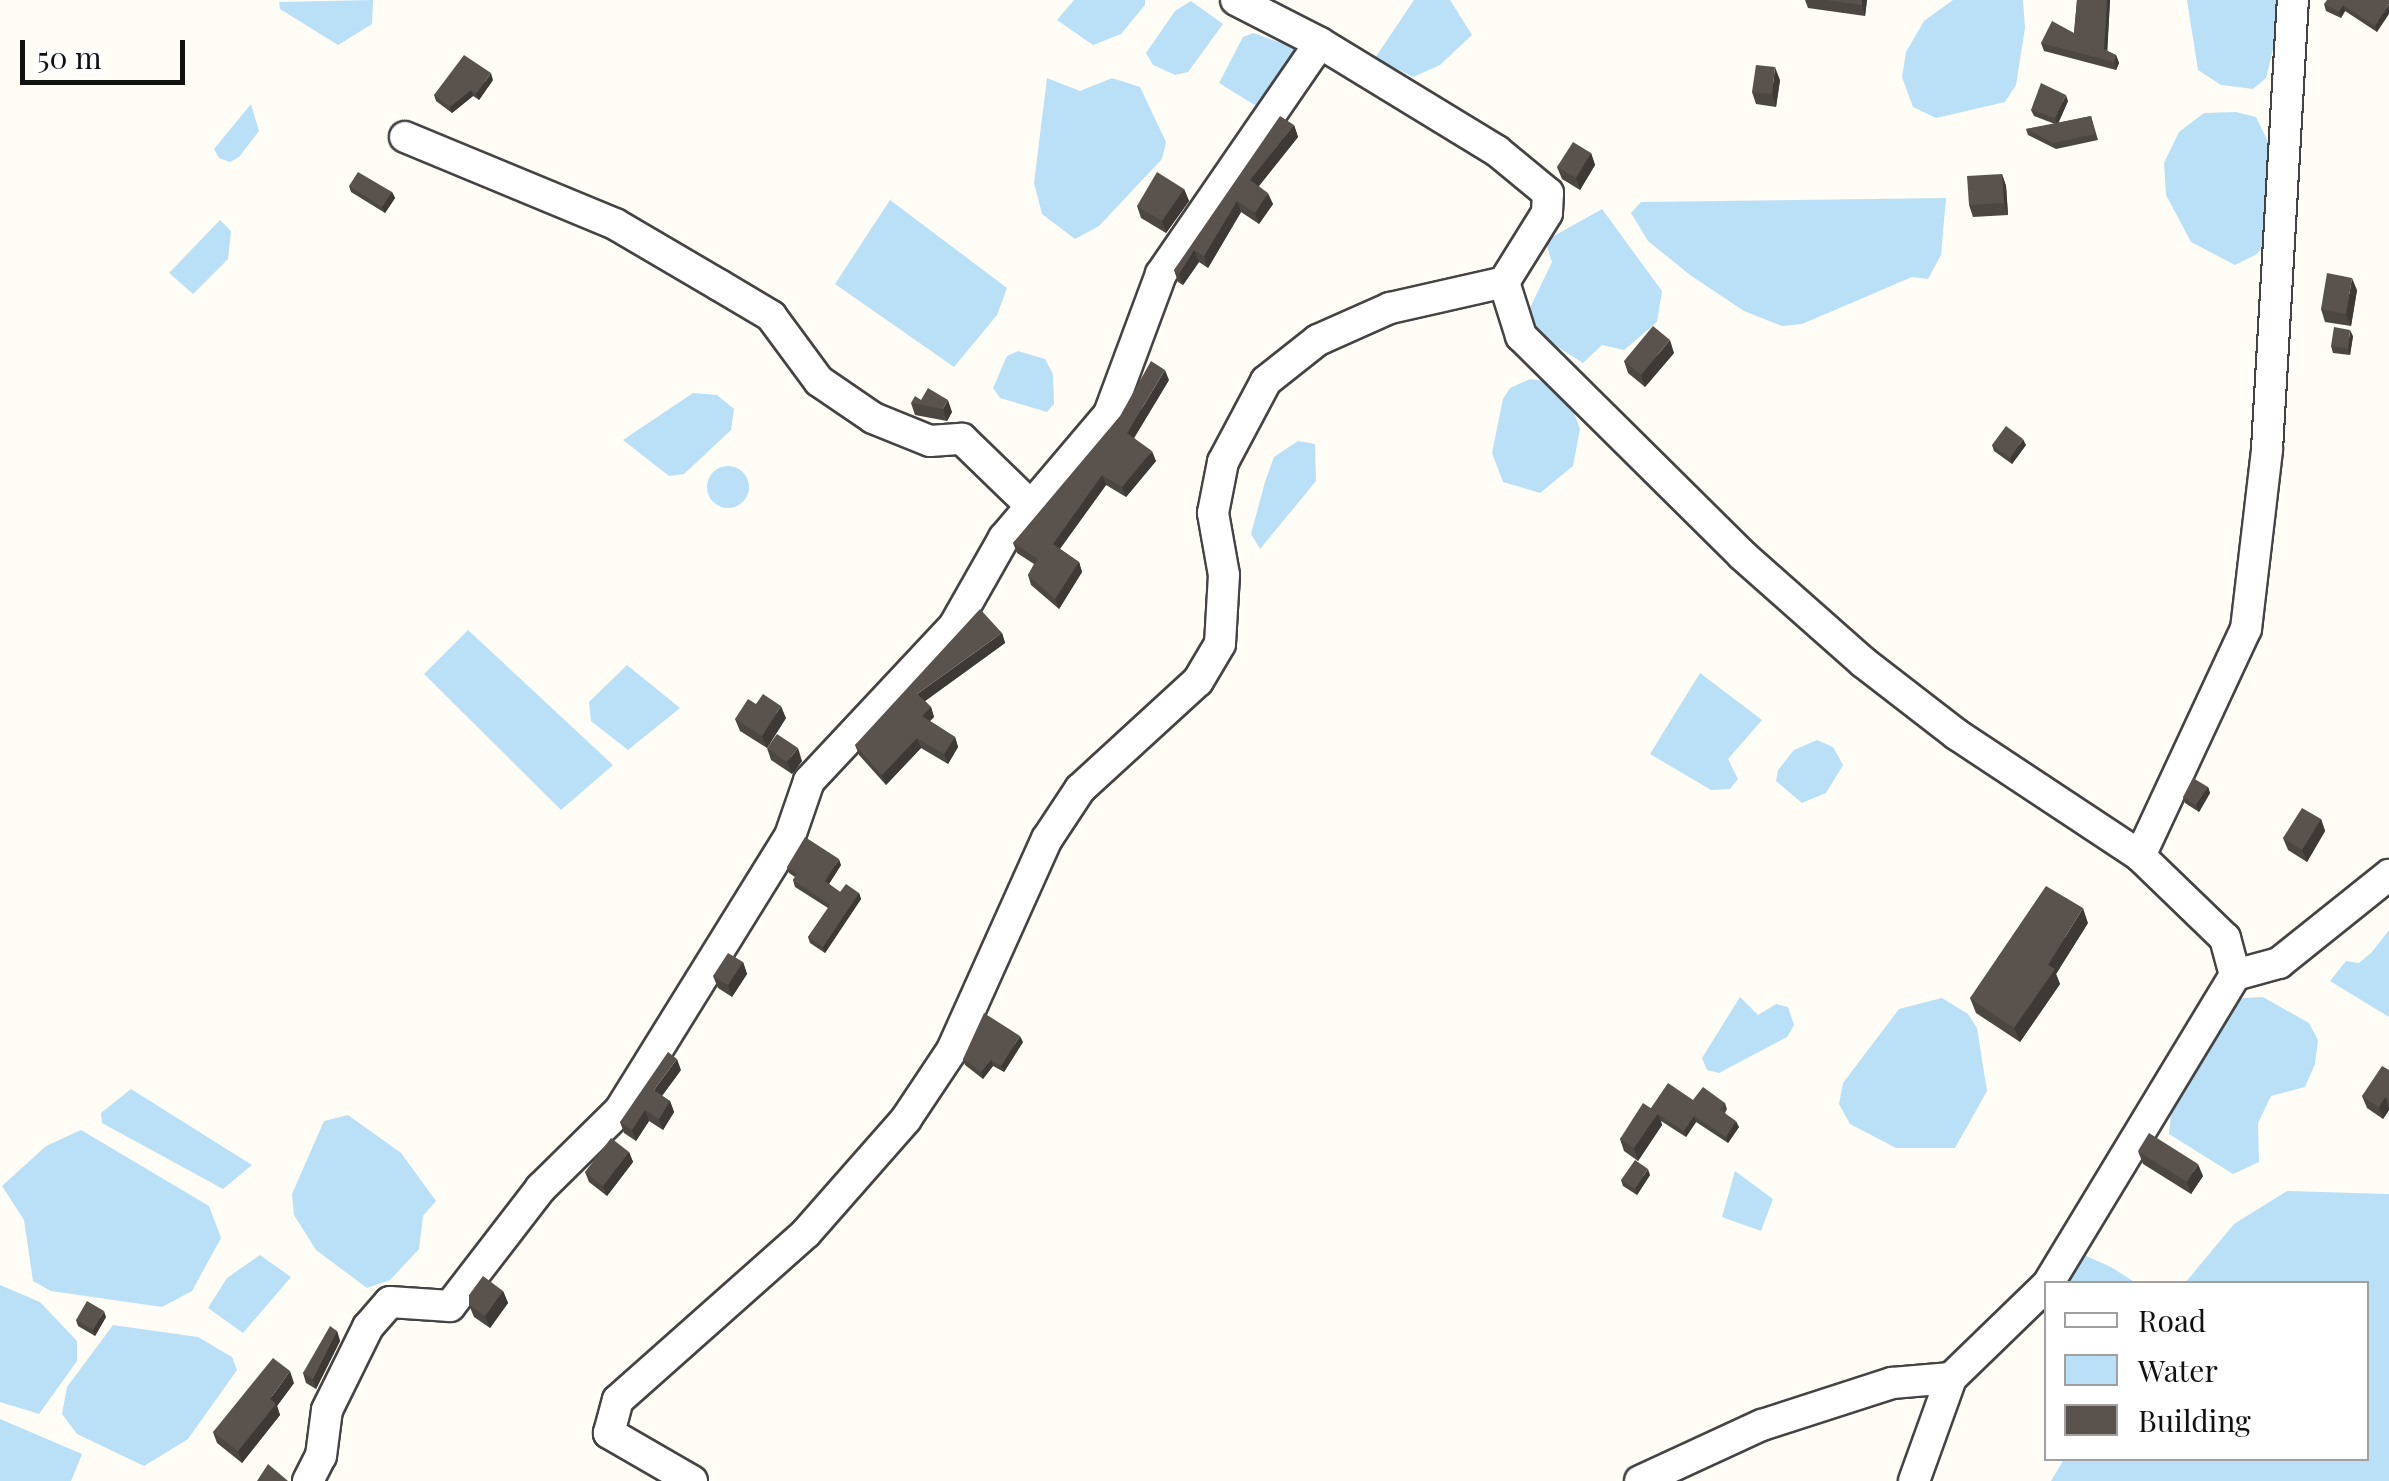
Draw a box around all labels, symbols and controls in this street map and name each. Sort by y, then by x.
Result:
scale bar [25,20,190,82]
text: 50 m [37,37,102,77]
legend [2044,1281,2369,1461]
text: Road [2138,1300,2206,1340]
text: Water [2138,1350,2218,1390]
text: Building [2138,1400,2251,1440]

